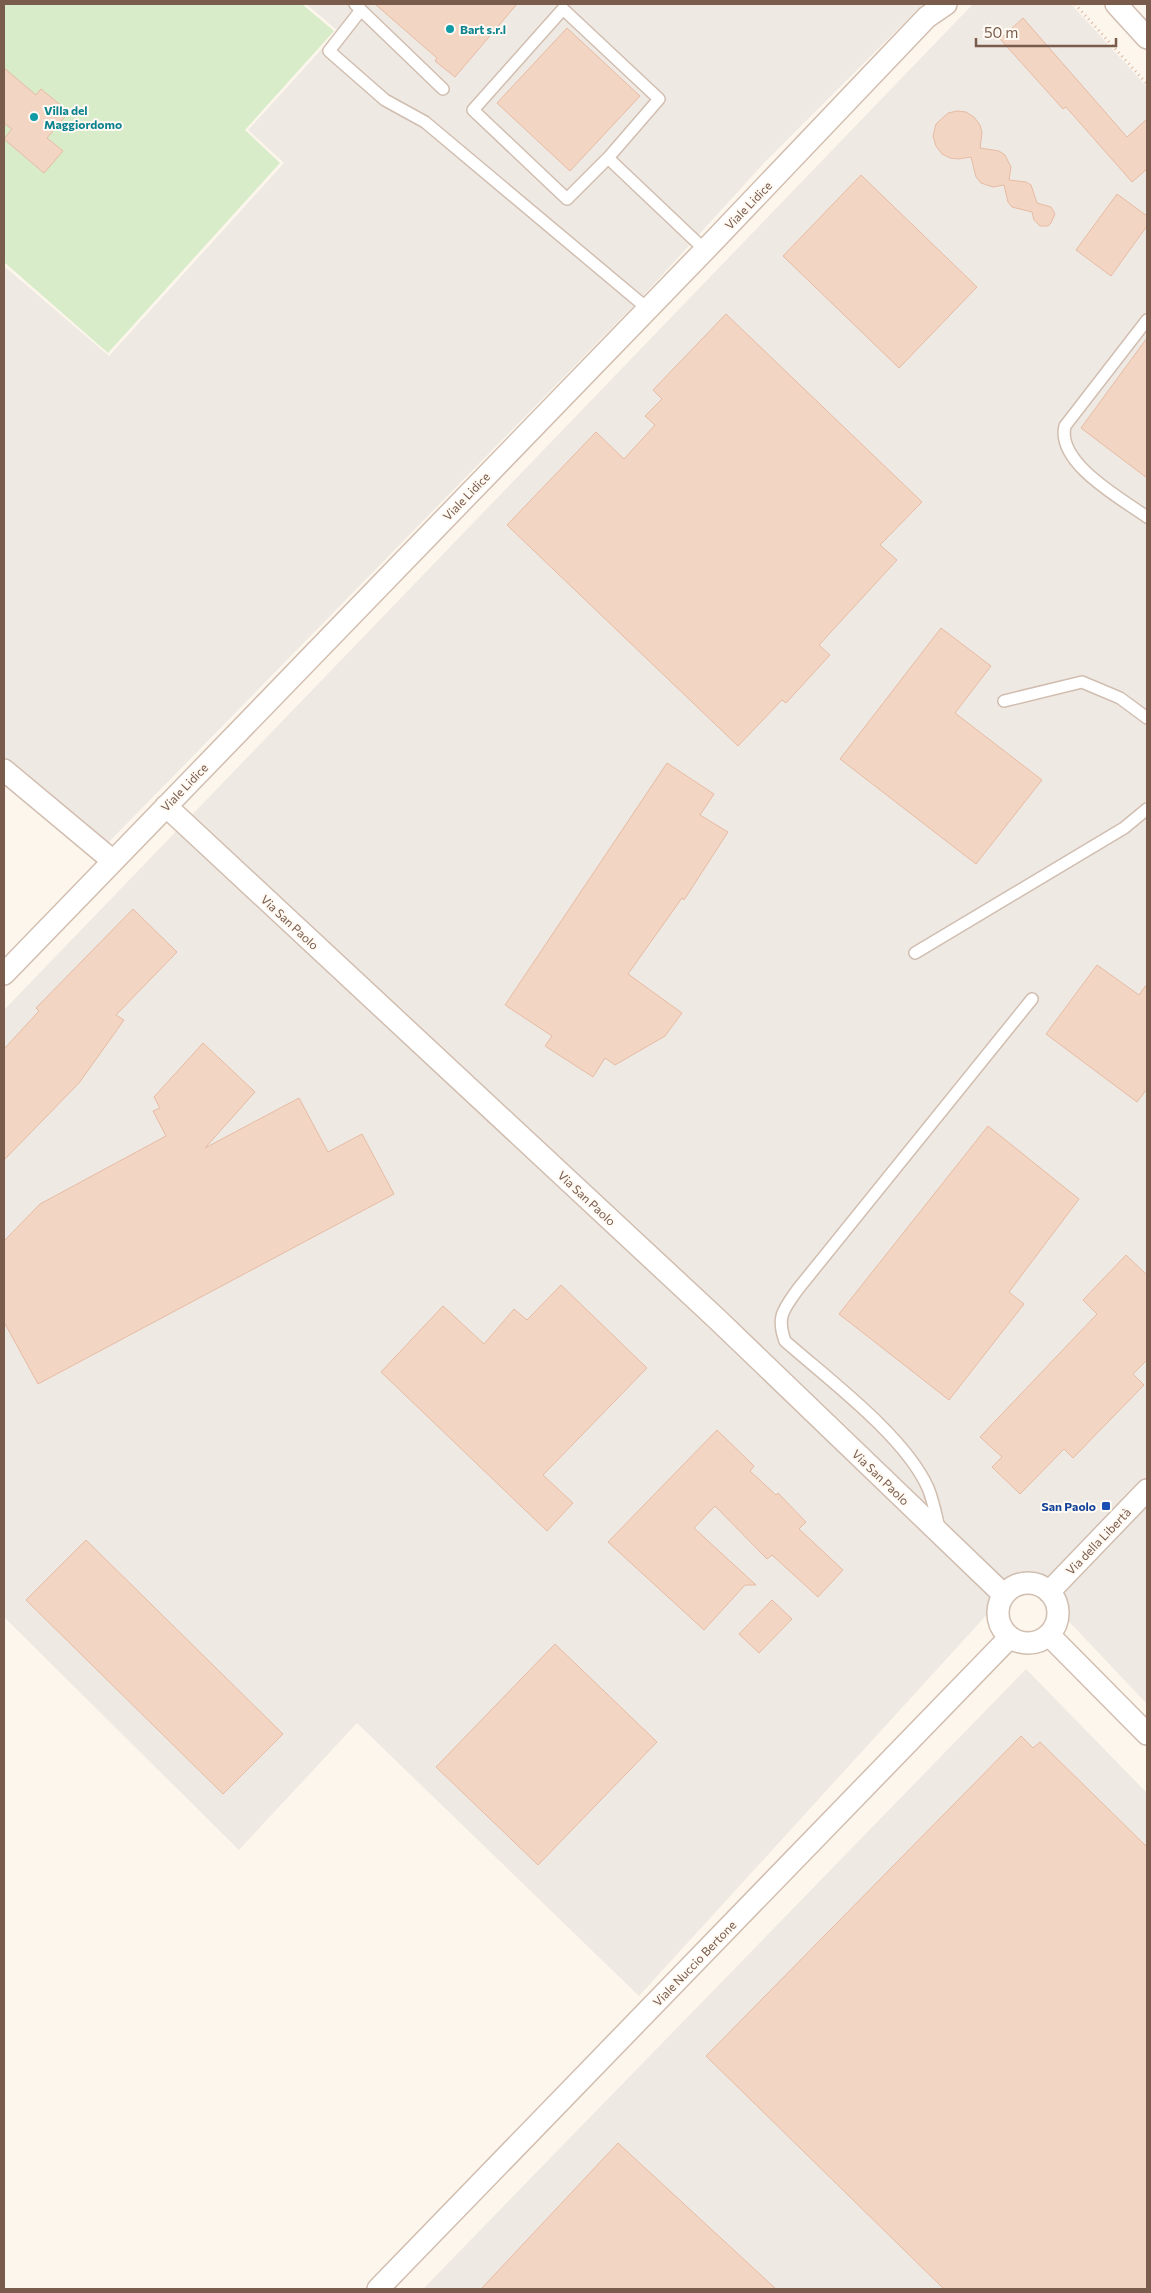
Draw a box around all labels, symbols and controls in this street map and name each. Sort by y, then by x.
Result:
scale bar [976,15,1116,47]
place label: Bart s.r.l [460,22,506,36]
marker: Bart s.r.l [444,23,456,35]
text: 50 m [984,23,1018,41]
place label: Villa del Maggiordomo [44,103,122,131]
marker: Villa del Maggiordomo [28,111,40,123]
street label: Viale Lidice [722,178,774,232]
street label: Viale Lidice [440,469,492,523]
street label: Viale Lidice [158,760,210,814]
street label: Via San Paolo [258,892,322,952]
street label: Via San Paolo [555,1168,619,1228]
street label: Via San Paolo [850,1446,912,1508]
place label: San Paolo [1042,1499,1096,1513]
marker: San Paolo [1100,1500,1112,1512]
street label: Via della Libertà [1063,1505,1133,1577]
street label: Viale Nuccio Bertone [650,1917,738,2009]

